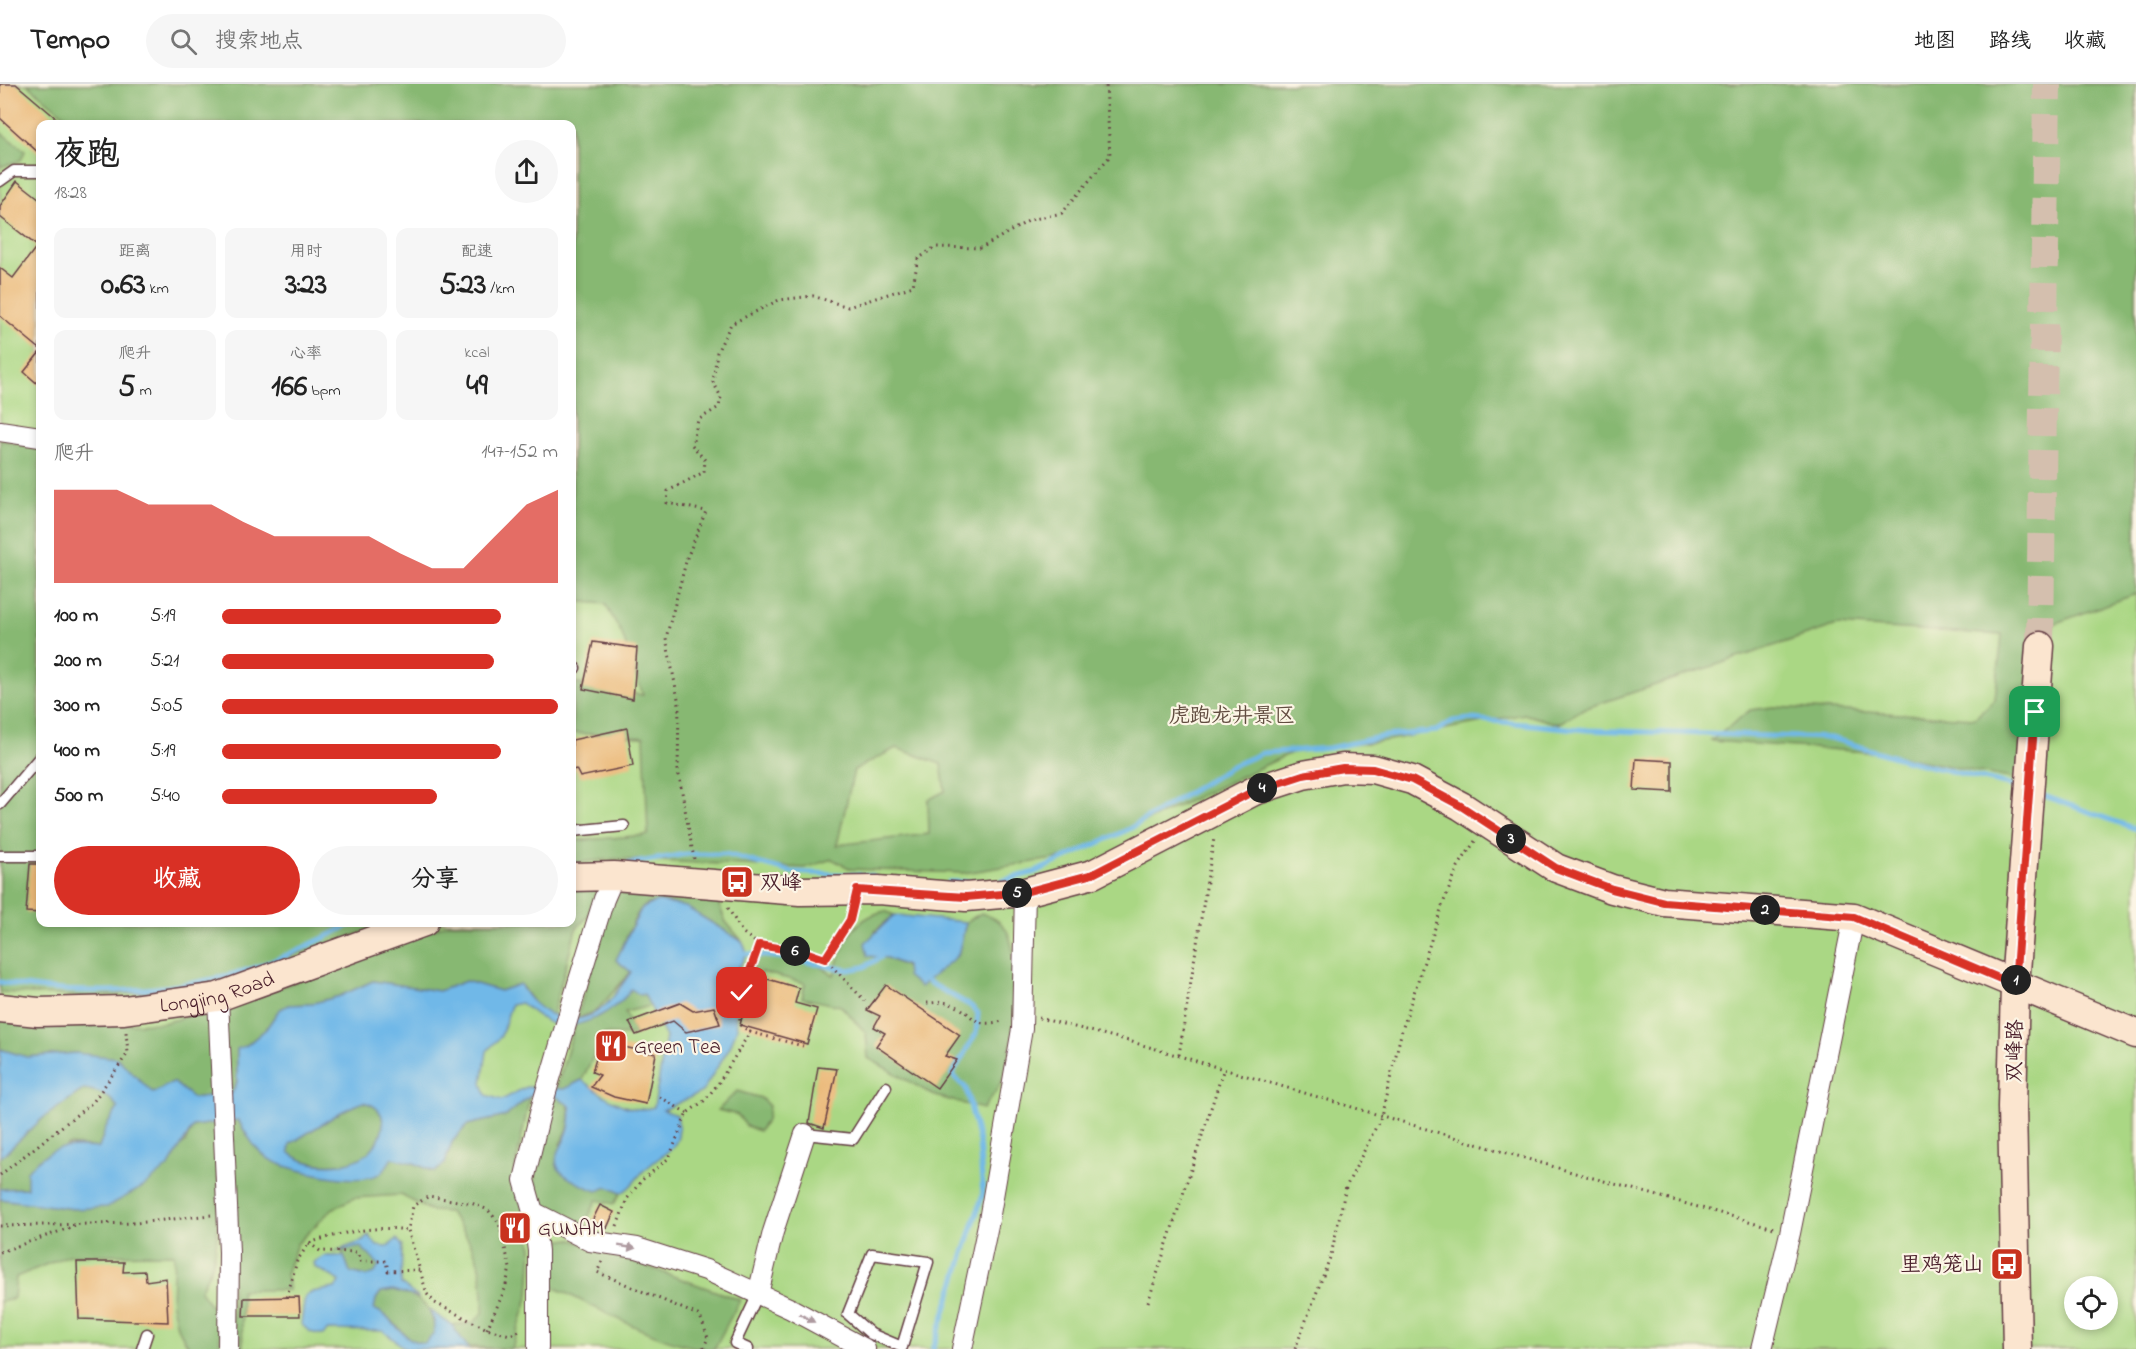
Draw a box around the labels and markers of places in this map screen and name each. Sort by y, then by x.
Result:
pin [2009,686,2060,737]
pin: 4 [1247,773,1277,803]
pin: 3 [1496,824,1526,854]
bus stop icon: 双峰 [719,864,755,900]
place label: 双峰 [760,869,802,899]
pin: 5 [1002,878,1032,908]
pin: 2 [1750,895,1780,925]
pin: 6 [780,936,810,966]
pin: 1 [2001,965,2031,995]
pin [716,967,767,1018]
restaurant icon: Green Tea [593,1028,629,1064]
place label: Green Tea [634,1033,721,1063]
restaurant icon: GUNAM [497,1210,533,1246]
place label: GUNAM [538,1215,604,1245]
bus stop icon: 里鸡笼山 [1989,1246,2025,1282]
place label: 里鸡笼山 [1900,1251,1984,1281]

